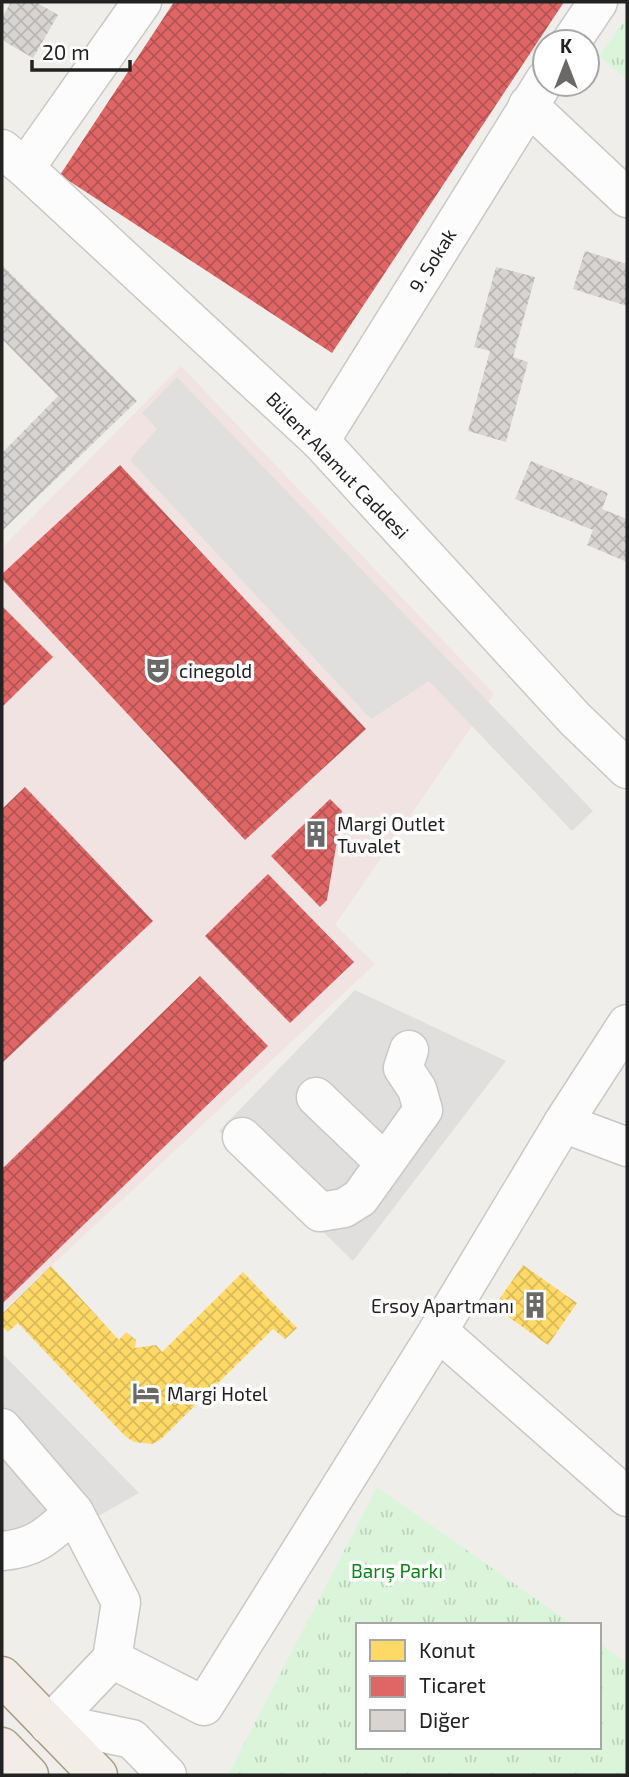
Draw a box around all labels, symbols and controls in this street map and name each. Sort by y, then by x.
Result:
scale bar [32,28,130,72]
north arrow [531,28,601,98]
text: K [560,34,572,57]
text: 20 m [42,39,90,64]
street label: 9. Sokak [404,224,461,296]
street label: Bülent Alamut Caddesi [262,387,414,543]
theatre icon: cinegold [143,655,173,685]
place label: cinegold [179,659,252,682]
place label: Margi Outlet Tuvalet [337,812,445,857]
building icon: Margi Outlet Tuvalet [301,819,331,849]
building icon: Ersoy Apartmanı [520,1290,550,1320]
place label: Ersoy Apartmanı [371,1294,514,1317]
hotel icon: Margi Hotel [131,1378,161,1408]
place label: Margi Hotel [167,1382,268,1405]
park label: Barış Parkı [351,1559,443,1583]
legend [356,1623,601,1749]
text: Konut [419,1637,475,1662]
text: Ticaret [419,1672,486,1697]
text: Diğer [419,1707,470,1732]

